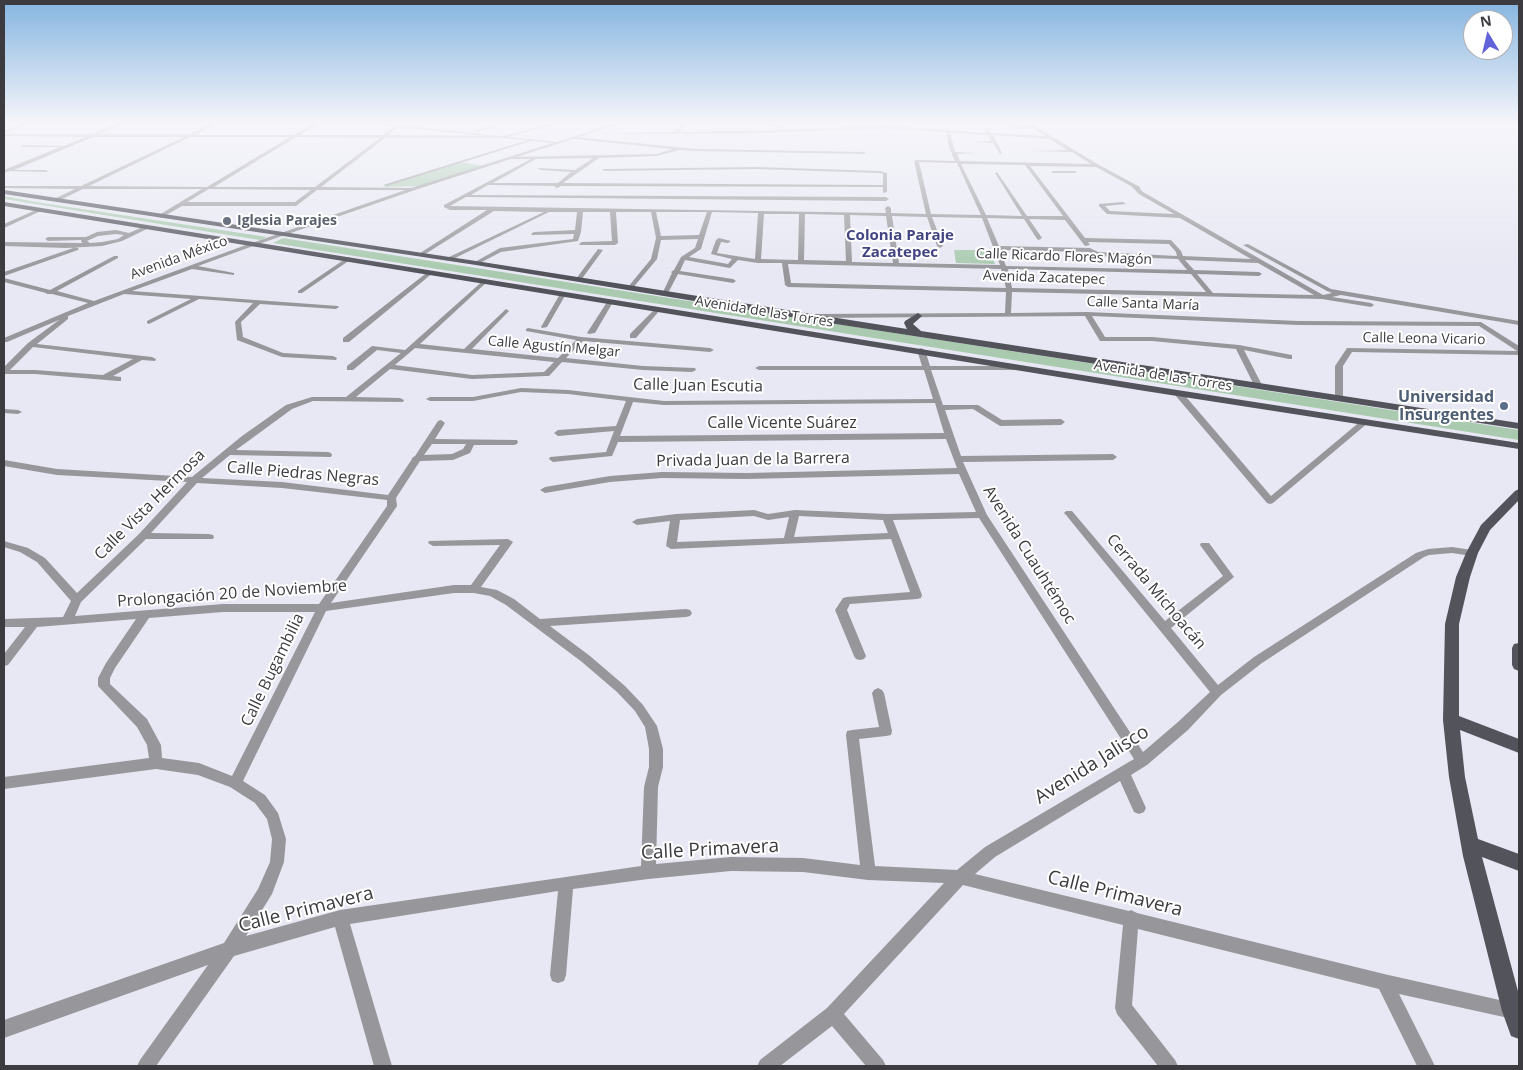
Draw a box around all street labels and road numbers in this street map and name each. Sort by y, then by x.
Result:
street label: Avenida México [128,233,230,283]
street label: Calle Ricardo Flores Magón [976,246,1152,268]
street label: Avenida Zacatepec [983,267,1105,289]
street label: Avenida de las Torres [694,293,834,331]
street label: Calle Santa María [1086,294,1200,314]
street label: Calle Leona Vicario [1362,330,1486,348]
street label: Calle Agustín Melgar [487,333,621,361]
street label: Avenida de las Torres [1093,357,1233,395]
street label: Calle Juan Escutia [633,375,763,397]
street label: Calle Vicente Suárez [707,413,857,433]
street label: Calle Vista Hermosa [91,446,209,564]
street label: Privada Juan de la Barrera [656,449,850,471]
street label: Calle Piedras Negras [226,458,380,490]
street label: Avenida Cuauhtémoc [979,483,1079,627]
street label: Cerrada Michoacán [1102,530,1210,654]
street label: Prolongación 20 de Noviembre [116,576,348,612]
street label: Calle Bugambilia [237,610,309,730]
street label: Avenida Jalisco [1031,721,1153,809]
street label: Calle Primavera [640,835,780,865]
street label: Calle Primavera [1045,866,1185,922]
street label: Calle Primavera [236,882,376,938]

